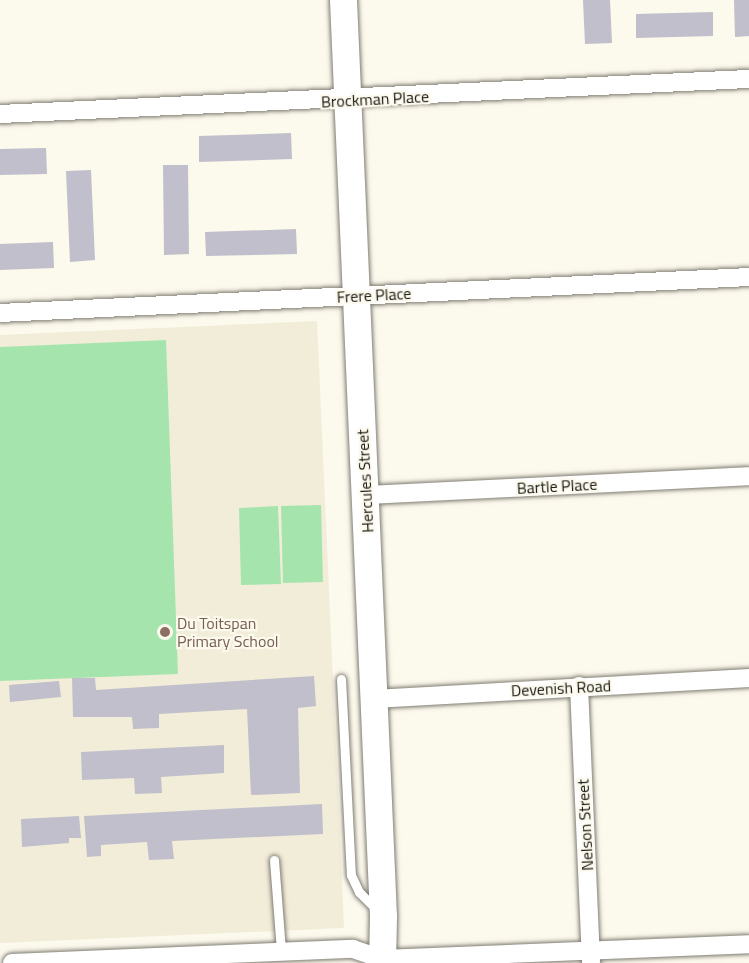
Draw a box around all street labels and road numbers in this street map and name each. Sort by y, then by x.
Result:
street label: Brockman Place [321,87,429,111]
street label: Frere Place [336,283,412,307]
street label: Hercules Street [353,429,377,533]
street label: Bartle Place [516,474,598,498]
street label: Devenish Road [510,676,612,700]
street label: Nelson Street [573,779,597,871]

